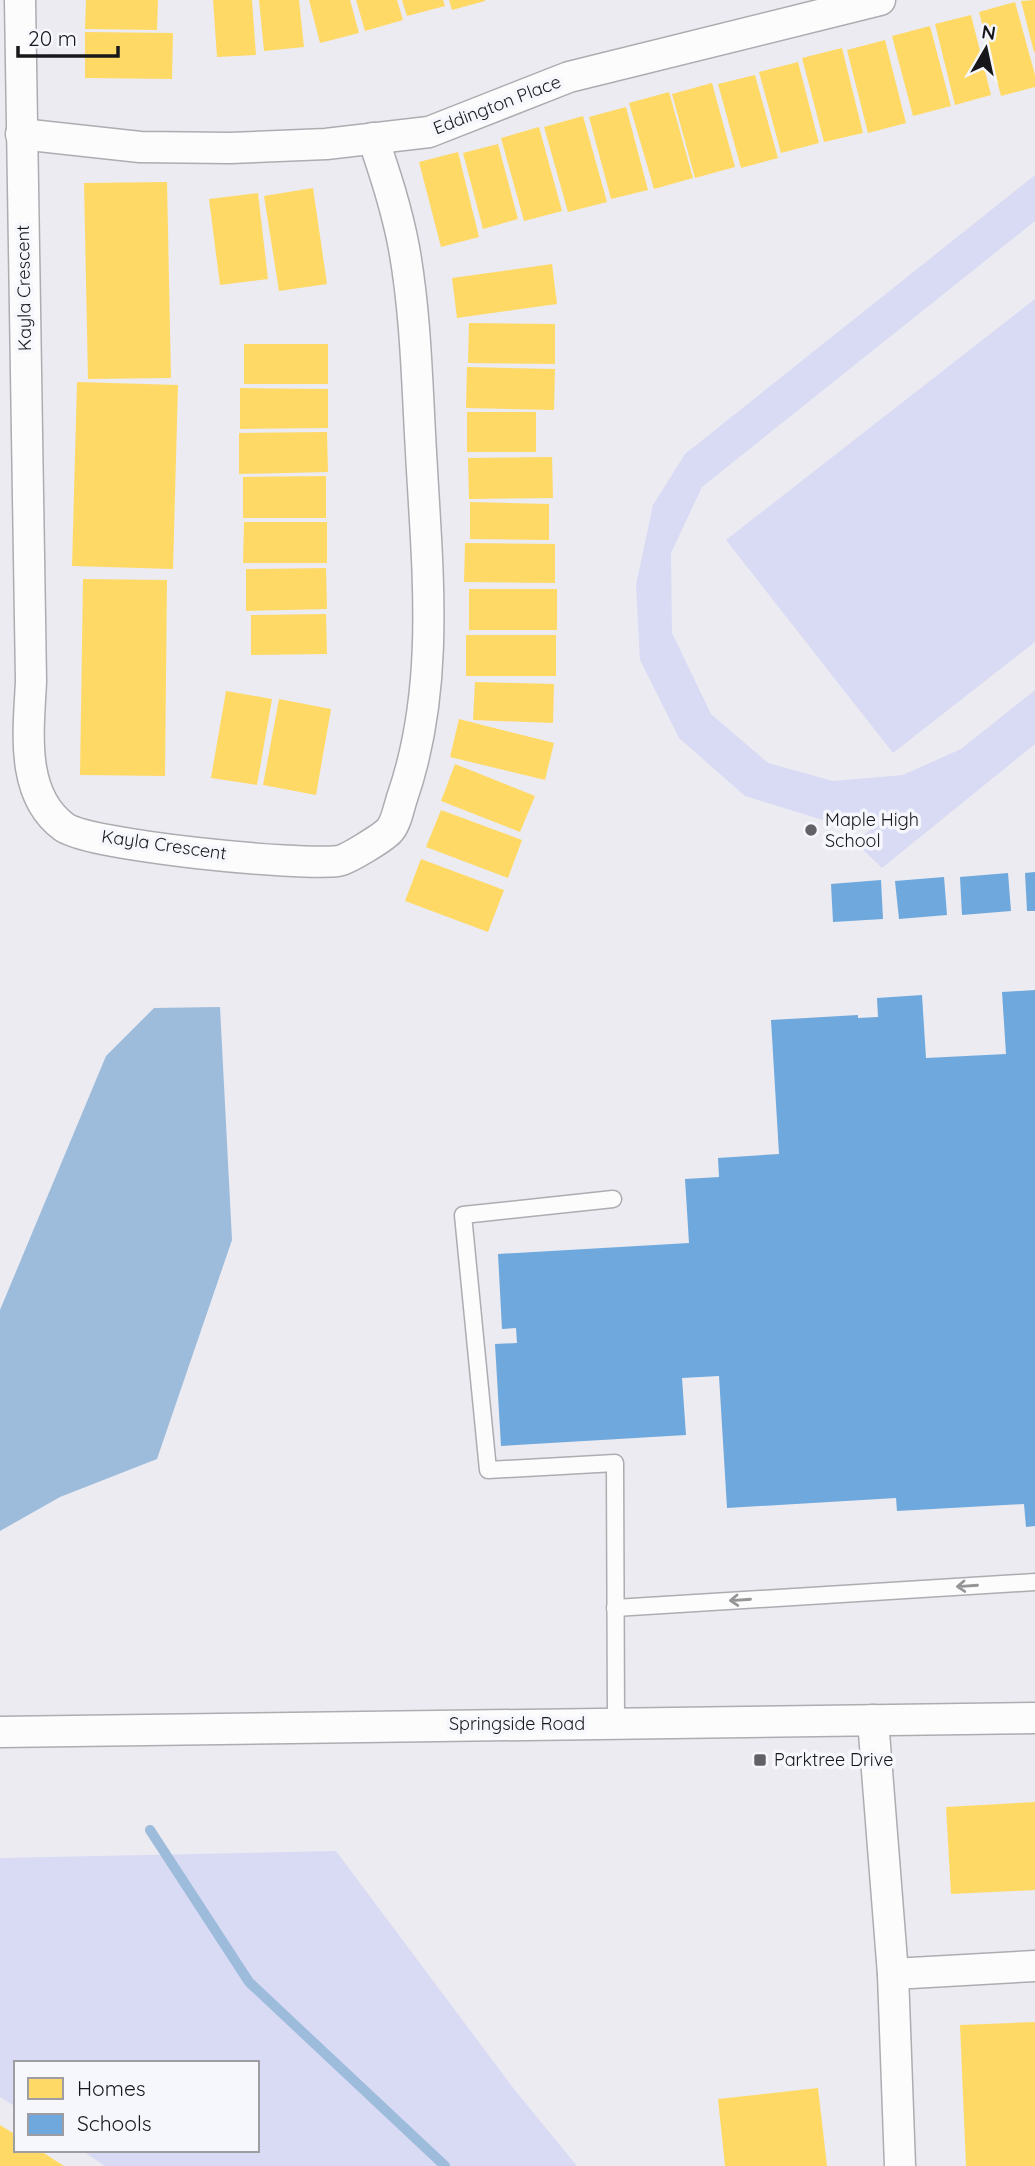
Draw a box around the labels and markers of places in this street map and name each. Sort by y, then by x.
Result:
place label: Maple High School [825,808,919,852]
marker: Maple High School [803,822,819,838]
place label: Parktree Drive [774,1748,893,1771]
marker: Parktree Drive [752,1752,768,1768]

